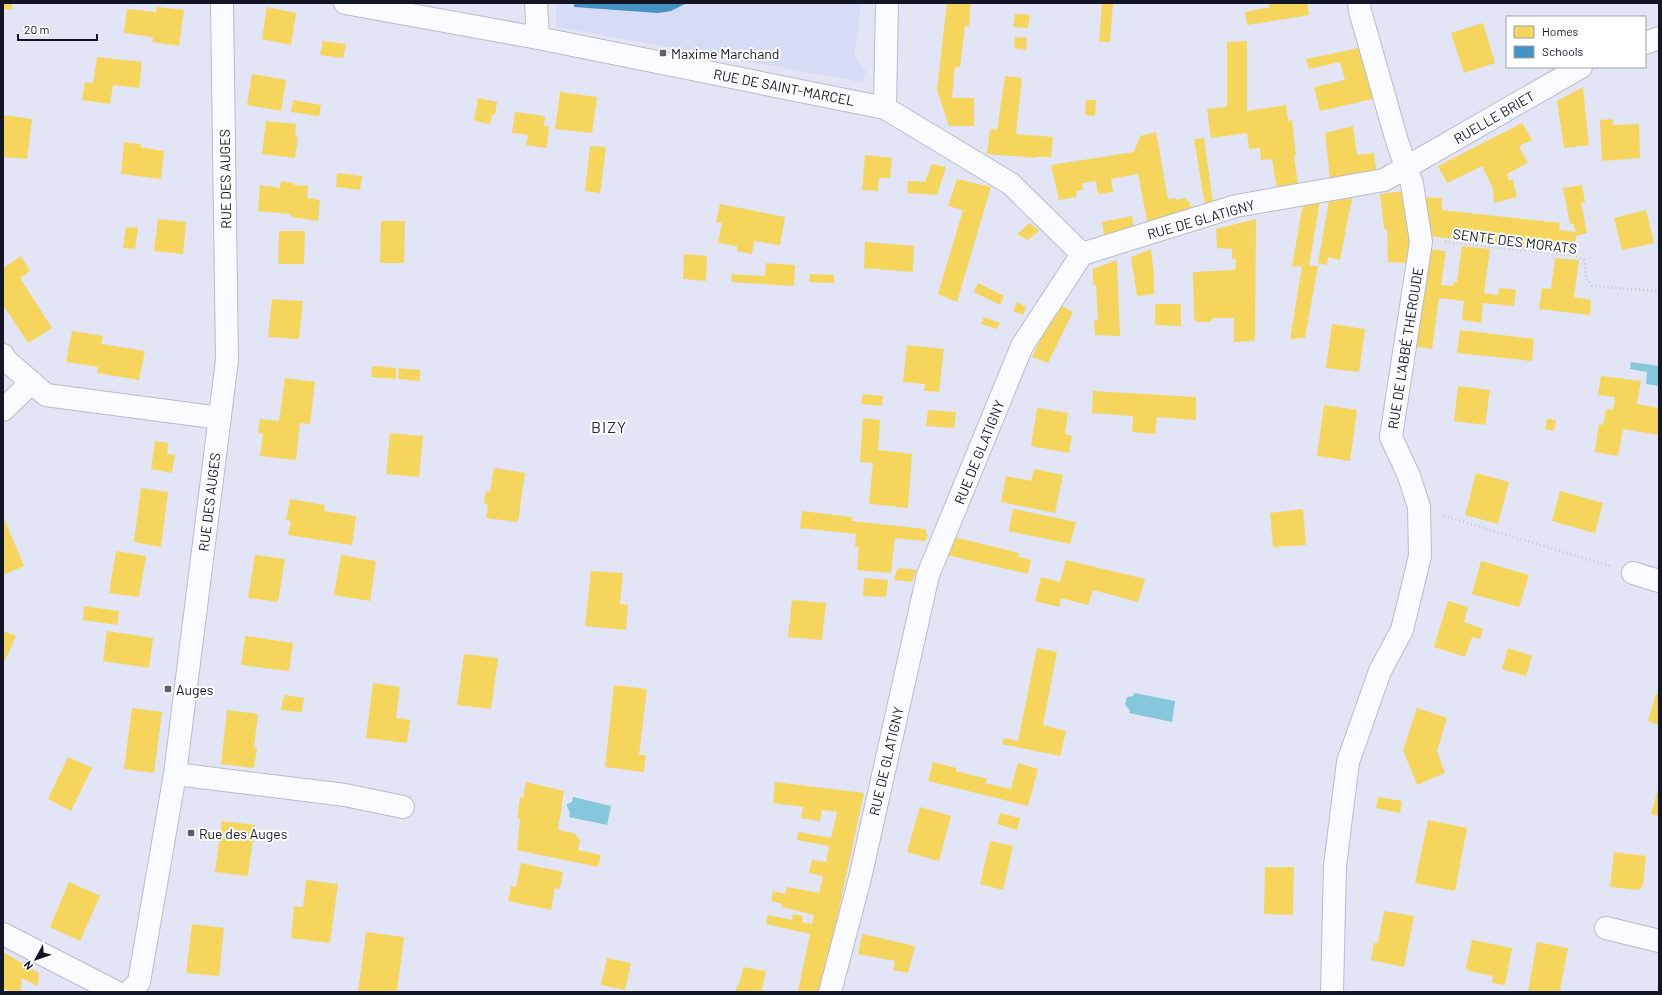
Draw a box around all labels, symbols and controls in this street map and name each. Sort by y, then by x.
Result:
scale bar [18,16,97,42]
legend [1506,16,1646,68]
text: 20 m [24,22,50,36]
text: Homes [1542,24,1579,38]
text: Schools [1542,44,1583,58]
place label: Maxime Marchand [671,45,779,62]
marker: Maxime Marchand [658,48,668,58]
street label: RUE DE SAINT-MARCEL [712,65,856,109]
street label: RUELLE BRIET [1450,87,1538,147]
street label: RUE DES AUGES [216,129,234,229]
street label: RUE DE GLATIGNY [1145,195,1257,242]
street label: SENTE DES MORATS [1452,225,1578,257]
street label: RUE DE L'ABBÉ THEROUDE [1384,266,1426,430]
street label: RUE DE GLATIGNY [950,397,1008,507]
district label: BIZY [591,417,627,436]
street label: RUE DES AUGES [194,452,224,552]
place label: Auges [176,681,214,698]
marker: Auges [163,684,173,694]
street label: RUE DE GLATIGNY [865,705,907,817]
place label: Rue des Auges [199,825,288,842]
marker: Rue des Auges [186,828,196,838]
north arrow [16,939,56,979]
text: N [21,959,35,973]

